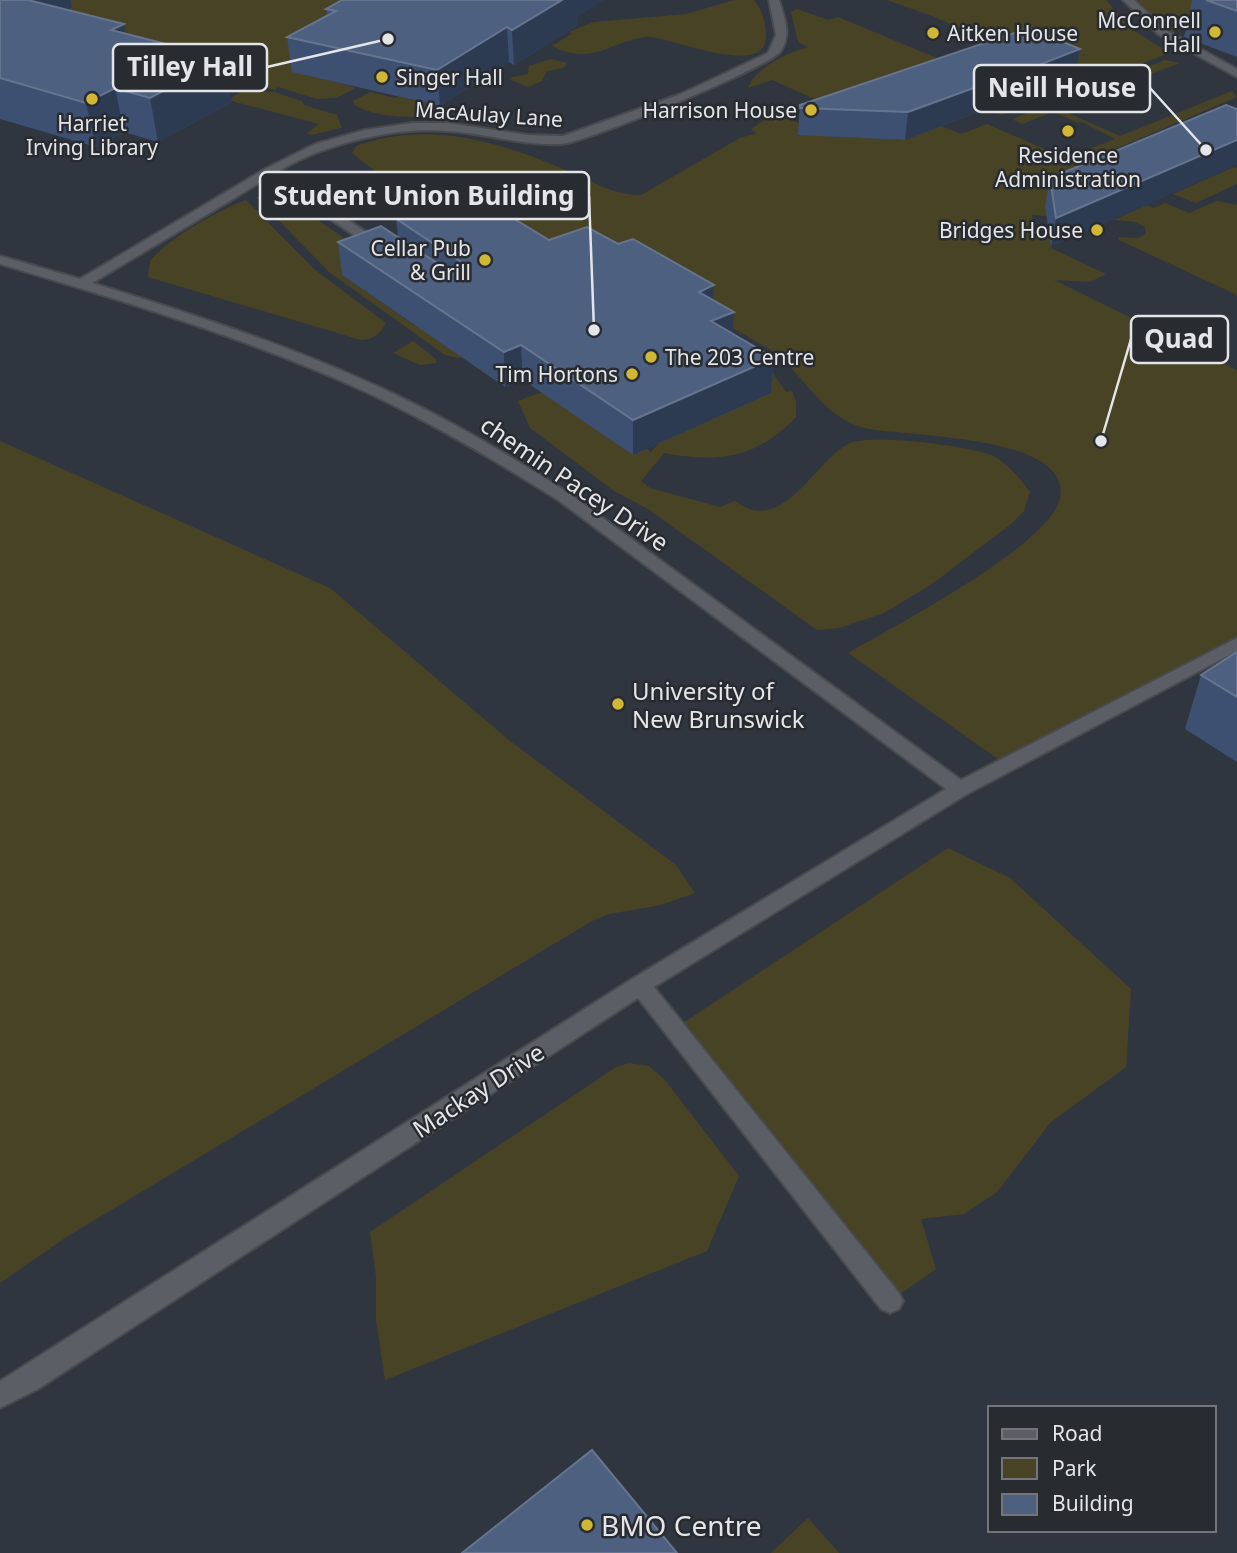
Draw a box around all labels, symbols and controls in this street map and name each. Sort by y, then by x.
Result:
place label: McConnell Hall [1097,6,1201,58]
place label: Aitken House [947,19,1078,47]
marker: McConnell Hall [1207,24,1223,40]
marker: Aitken House [925,25,941,41]
callout: Tilley Hall [113,44,267,91]
text: Tilley Hall [127,48,253,84]
place label: Singer Hall [396,63,503,91]
callout: Neill House [974,65,1150,112]
marker: Singer Hall [374,69,390,85]
text: Neill House [988,69,1136,105]
marker: Harriet Irving Library [84,91,100,107]
street label: MacAulay Lane [414,95,564,133]
place label: Harrison House [643,96,797,124]
marker: Harrison House [803,102,819,118]
place label: Harriet Irving Library [26,109,158,161]
marker: Residence Administration [1060,123,1076,139]
place label: Residence Administration [995,141,1141,193]
callout: Student Union Building [260,172,589,219]
text: Student Union Building [274,177,574,213]
place label: Bridges House [939,216,1083,244]
marker: Bridges House [1089,222,1105,238]
place label: Cellar Pub & Grill [371,234,471,286]
marker: Cellar Pub & Grill [477,252,493,268]
callout: Quad [1131,316,1228,363]
text: Quad [1144,320,1214,356]
place label: The 203 Centre [665,343,814,371]
marker: The 203 Centre [643,349,659,365]
place label: Tim Hortons [496,360,618,388]
marker: Tim Hortons [624,366,640,382]
street label: chemin Pacey Drive [475,408,675,558]
place label: University of New Brunswick [632,674,805,735]
marker: University of New Brunswick [610,696,626,712]
street label: Mackay Drive [406,1035,550,1145]
legend [988,1406,1216,1532]
text: Road [1052,1419,1102,1447]
text: Park [1052,1454,1097,1482]
text: Building [1052,1489,1134,1517]
place label: BMO Centre [601,1506,761,1544]
marker: BMO Centre [579,1517,595,1533]

